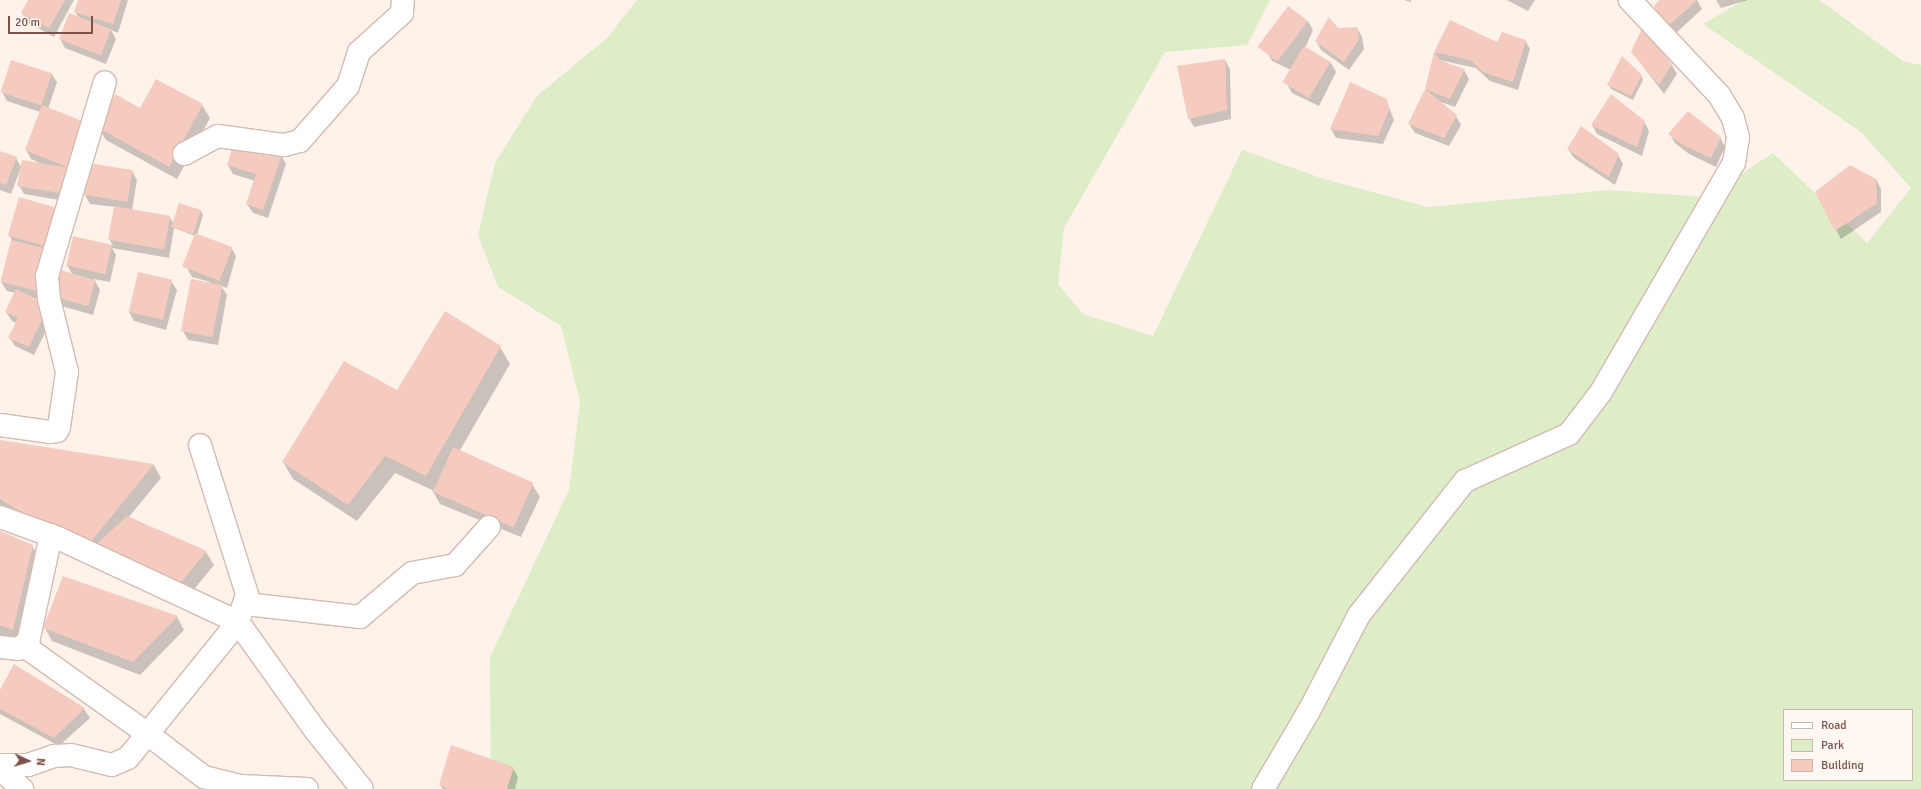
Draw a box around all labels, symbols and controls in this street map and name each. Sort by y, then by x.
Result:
scale bar [10,8,95,34]
text: 20 m [15,15,40,30]
legend [1783,709,1913,781]
text: Road [1821,718,1847,733]
text: Park [1821,738,1844,753]
north arrow [8,741,48,781]
text: N [34,758,47,766]
text: Building [1821,758,1864,773]

